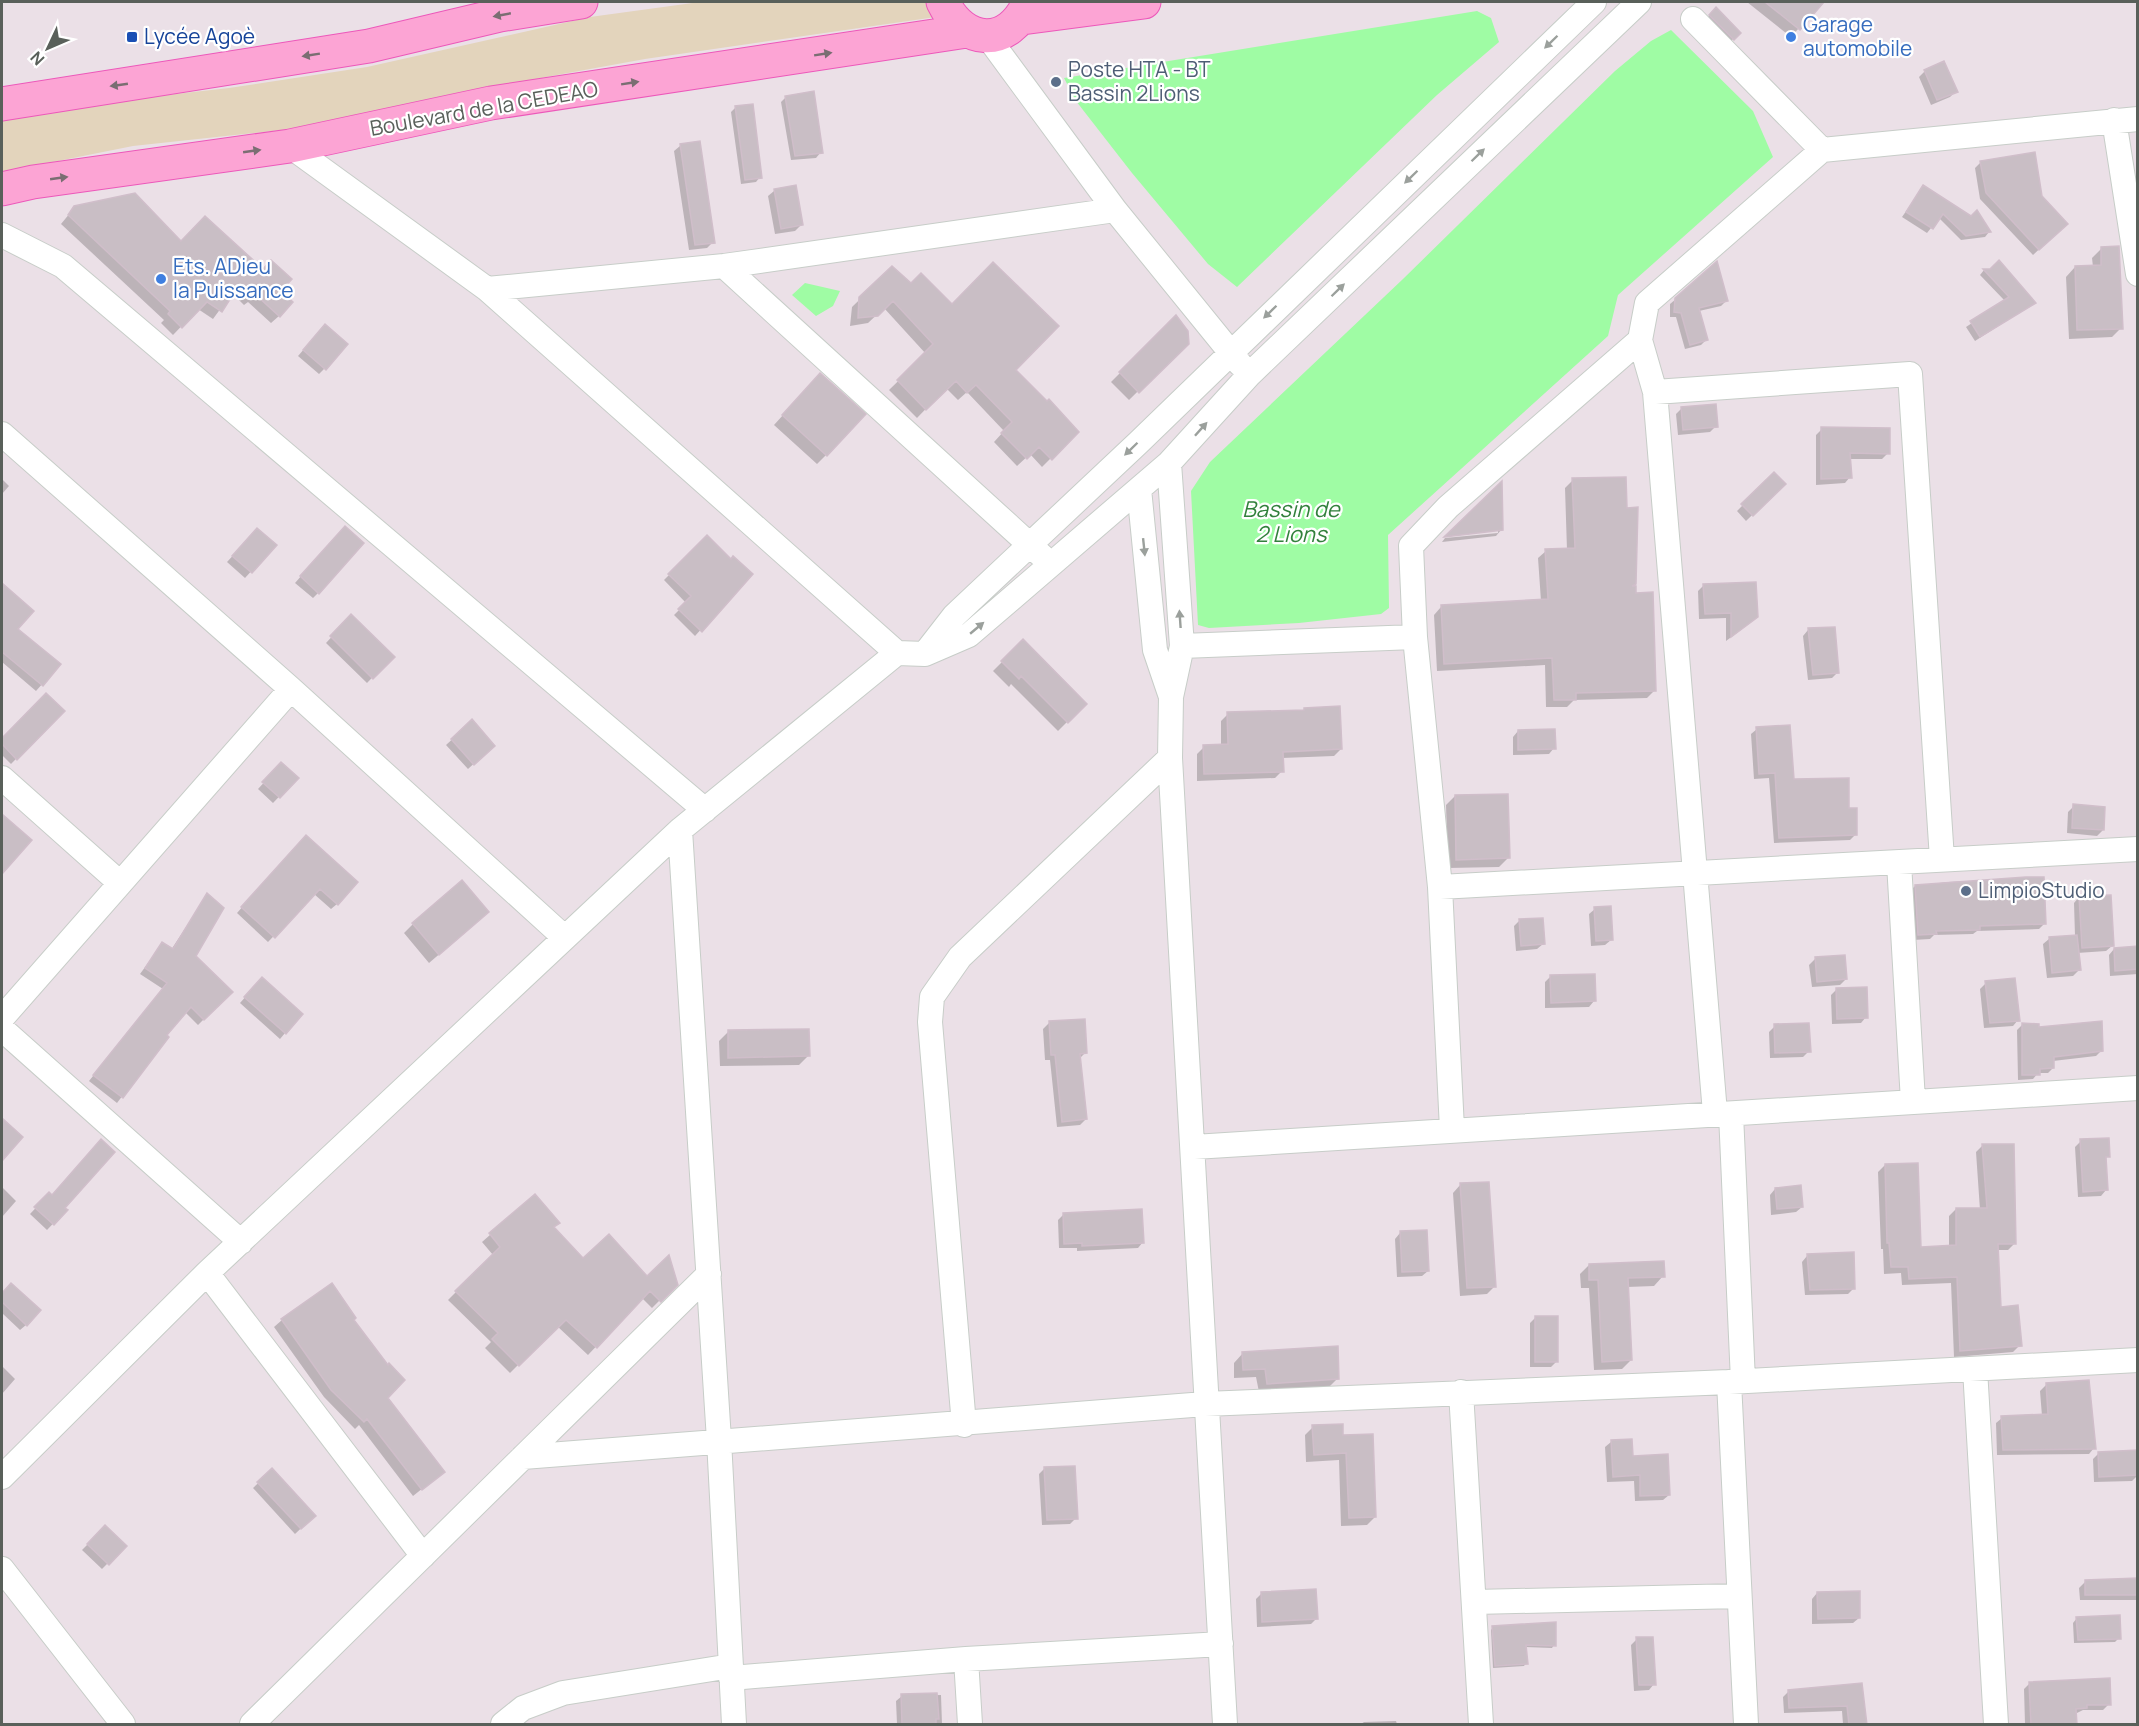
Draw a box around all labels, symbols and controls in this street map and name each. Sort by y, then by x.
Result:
place label: Garage automobile [1803,10,1912,62]
one-way arrow [492,11,511,20]
north arrow [18,18,78,78]
place label: Lycée Agoè [144,22,255,50]
marker: Lycée Agoè [125,30,139,44]
marker: Garage automobile [1784,30,1798,44]
one-way arrow [1544,35,1559,49]
text: N [25,47,49,70]
one-way arrow [302,50,321,59]
one-way arrow [813,50,832,59]
place label: Poste HTA - BT Bassin 2Lions [1068,55,1211,107]
street label: Boulevard de la CEDEAO [368,74,600,142]
marker: Poste HTA - BT Bassin 2Lions [1049,75,1063,89]
one-way arrow [620,79,639,88]
one-way arrow [109,80,128,89]
one-way arrow [243,147,262,156]
one-way arrow [1471,149,1485,163]
one-way arrow [1404,170,1418,184]
one-way arrow [50,173,69,183]
place label: Ets. ADieu la Puissance [173,252,294,304]
marker: Ets. ADieu la Puissance [154,272,168,286]
one-way arrow [1330,284,1344,298]
one-way arrow [1264,305,1278,319]
one-way arrow [1194,422,1207,437]
one-way arrow [1124,442,1139,456]
water label: Bassin de 2 Lions [1242,494,1341,549]
one-way arrow [1139,537,1149,556]
one-way arrow [1175,609,1184,628]
one-way arrow [969,622,984,635]
place label: LimpioStudio [1978,876,2105,904]
marker: LimpioStudio [1959,884,1973,898]

